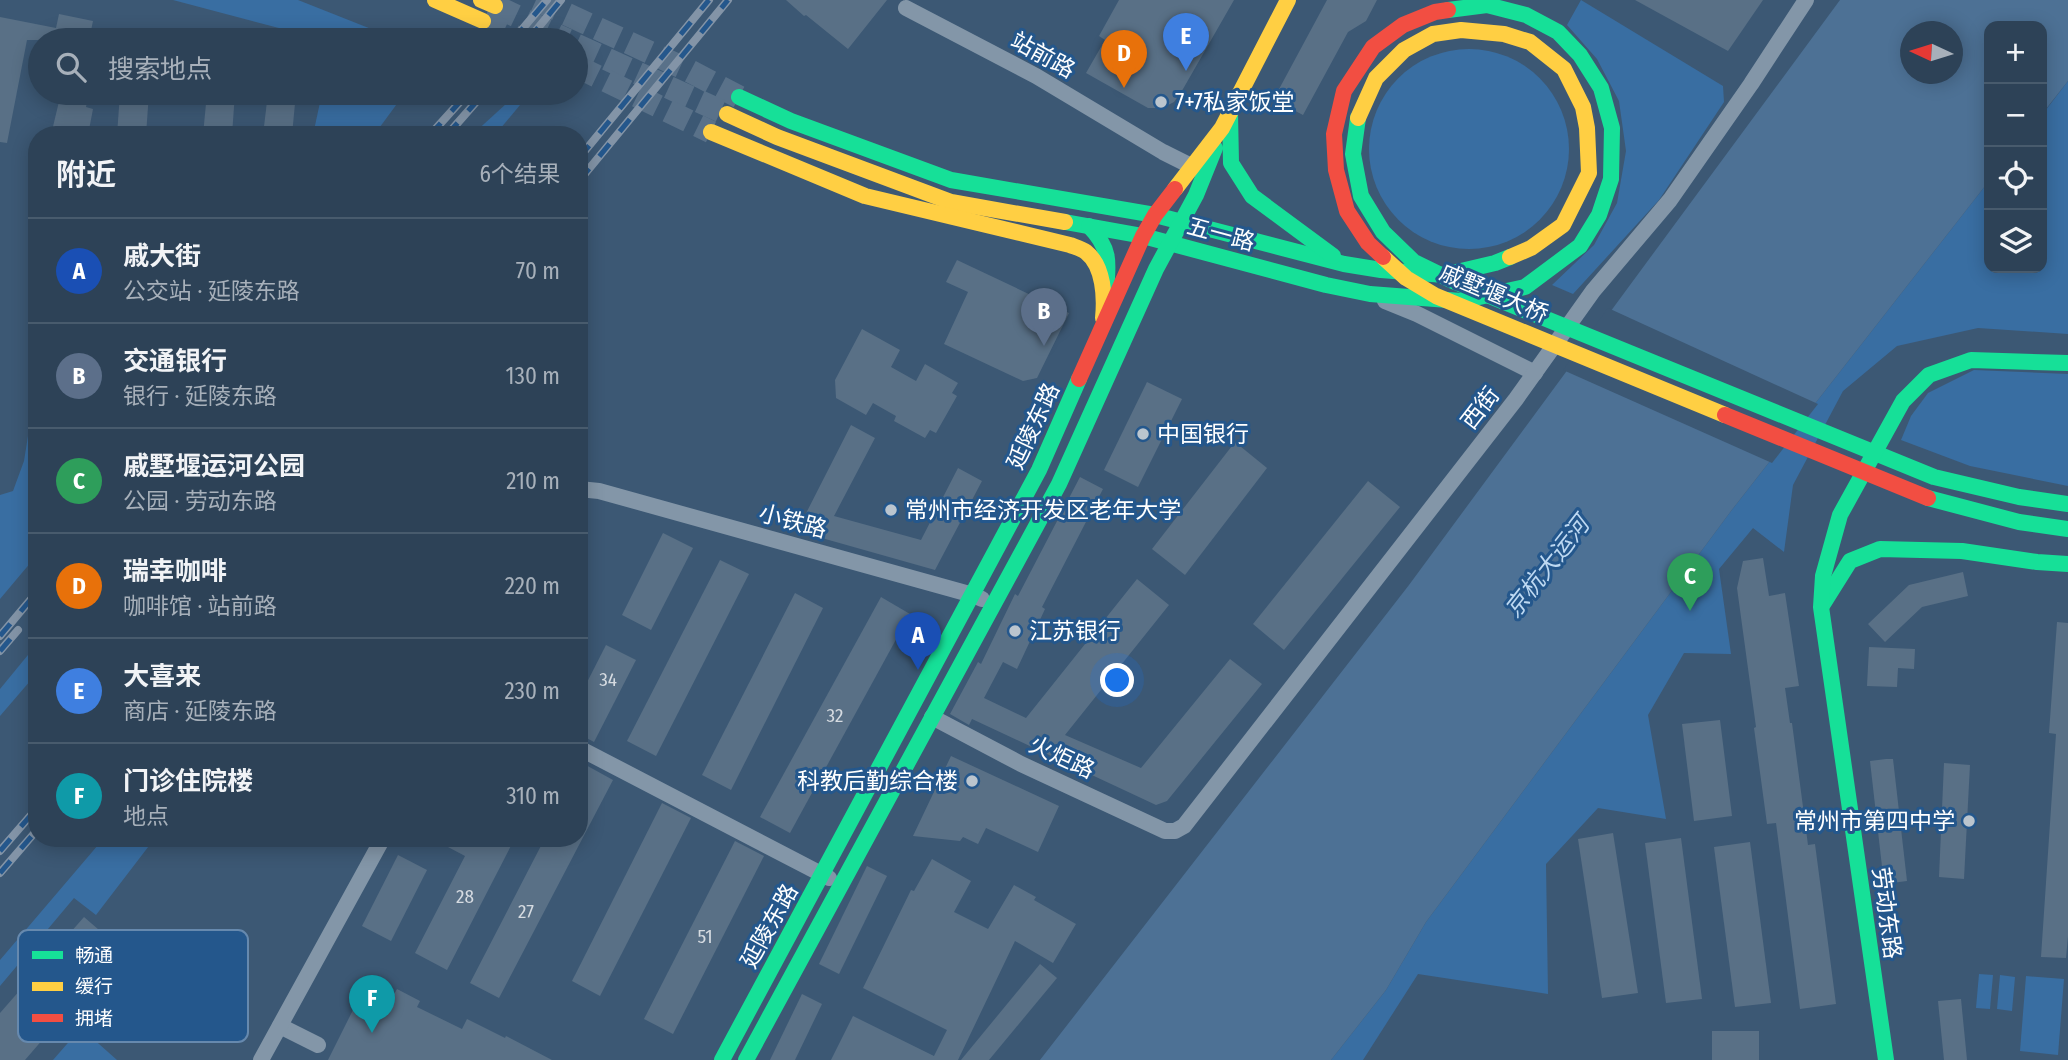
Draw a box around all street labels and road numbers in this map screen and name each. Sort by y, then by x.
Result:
street label: 站前路 [1006,26,1080,84]
street label: 五一路 [1184,212,1258,256]
street label: 戚墅堰大桥 [1436,258,1552,328]
street label: 延陵东路 [1001,378,1065,474]
street label: 西街 [1455,381,1505,435]
street label: 小铁路 [756,499,830,543]
street label: 火炬路 [1025,730,1099,784]
street label: 劳动东路 [1867,865,1907,961]
street label: 延陵东路 [734,879,804,973]

